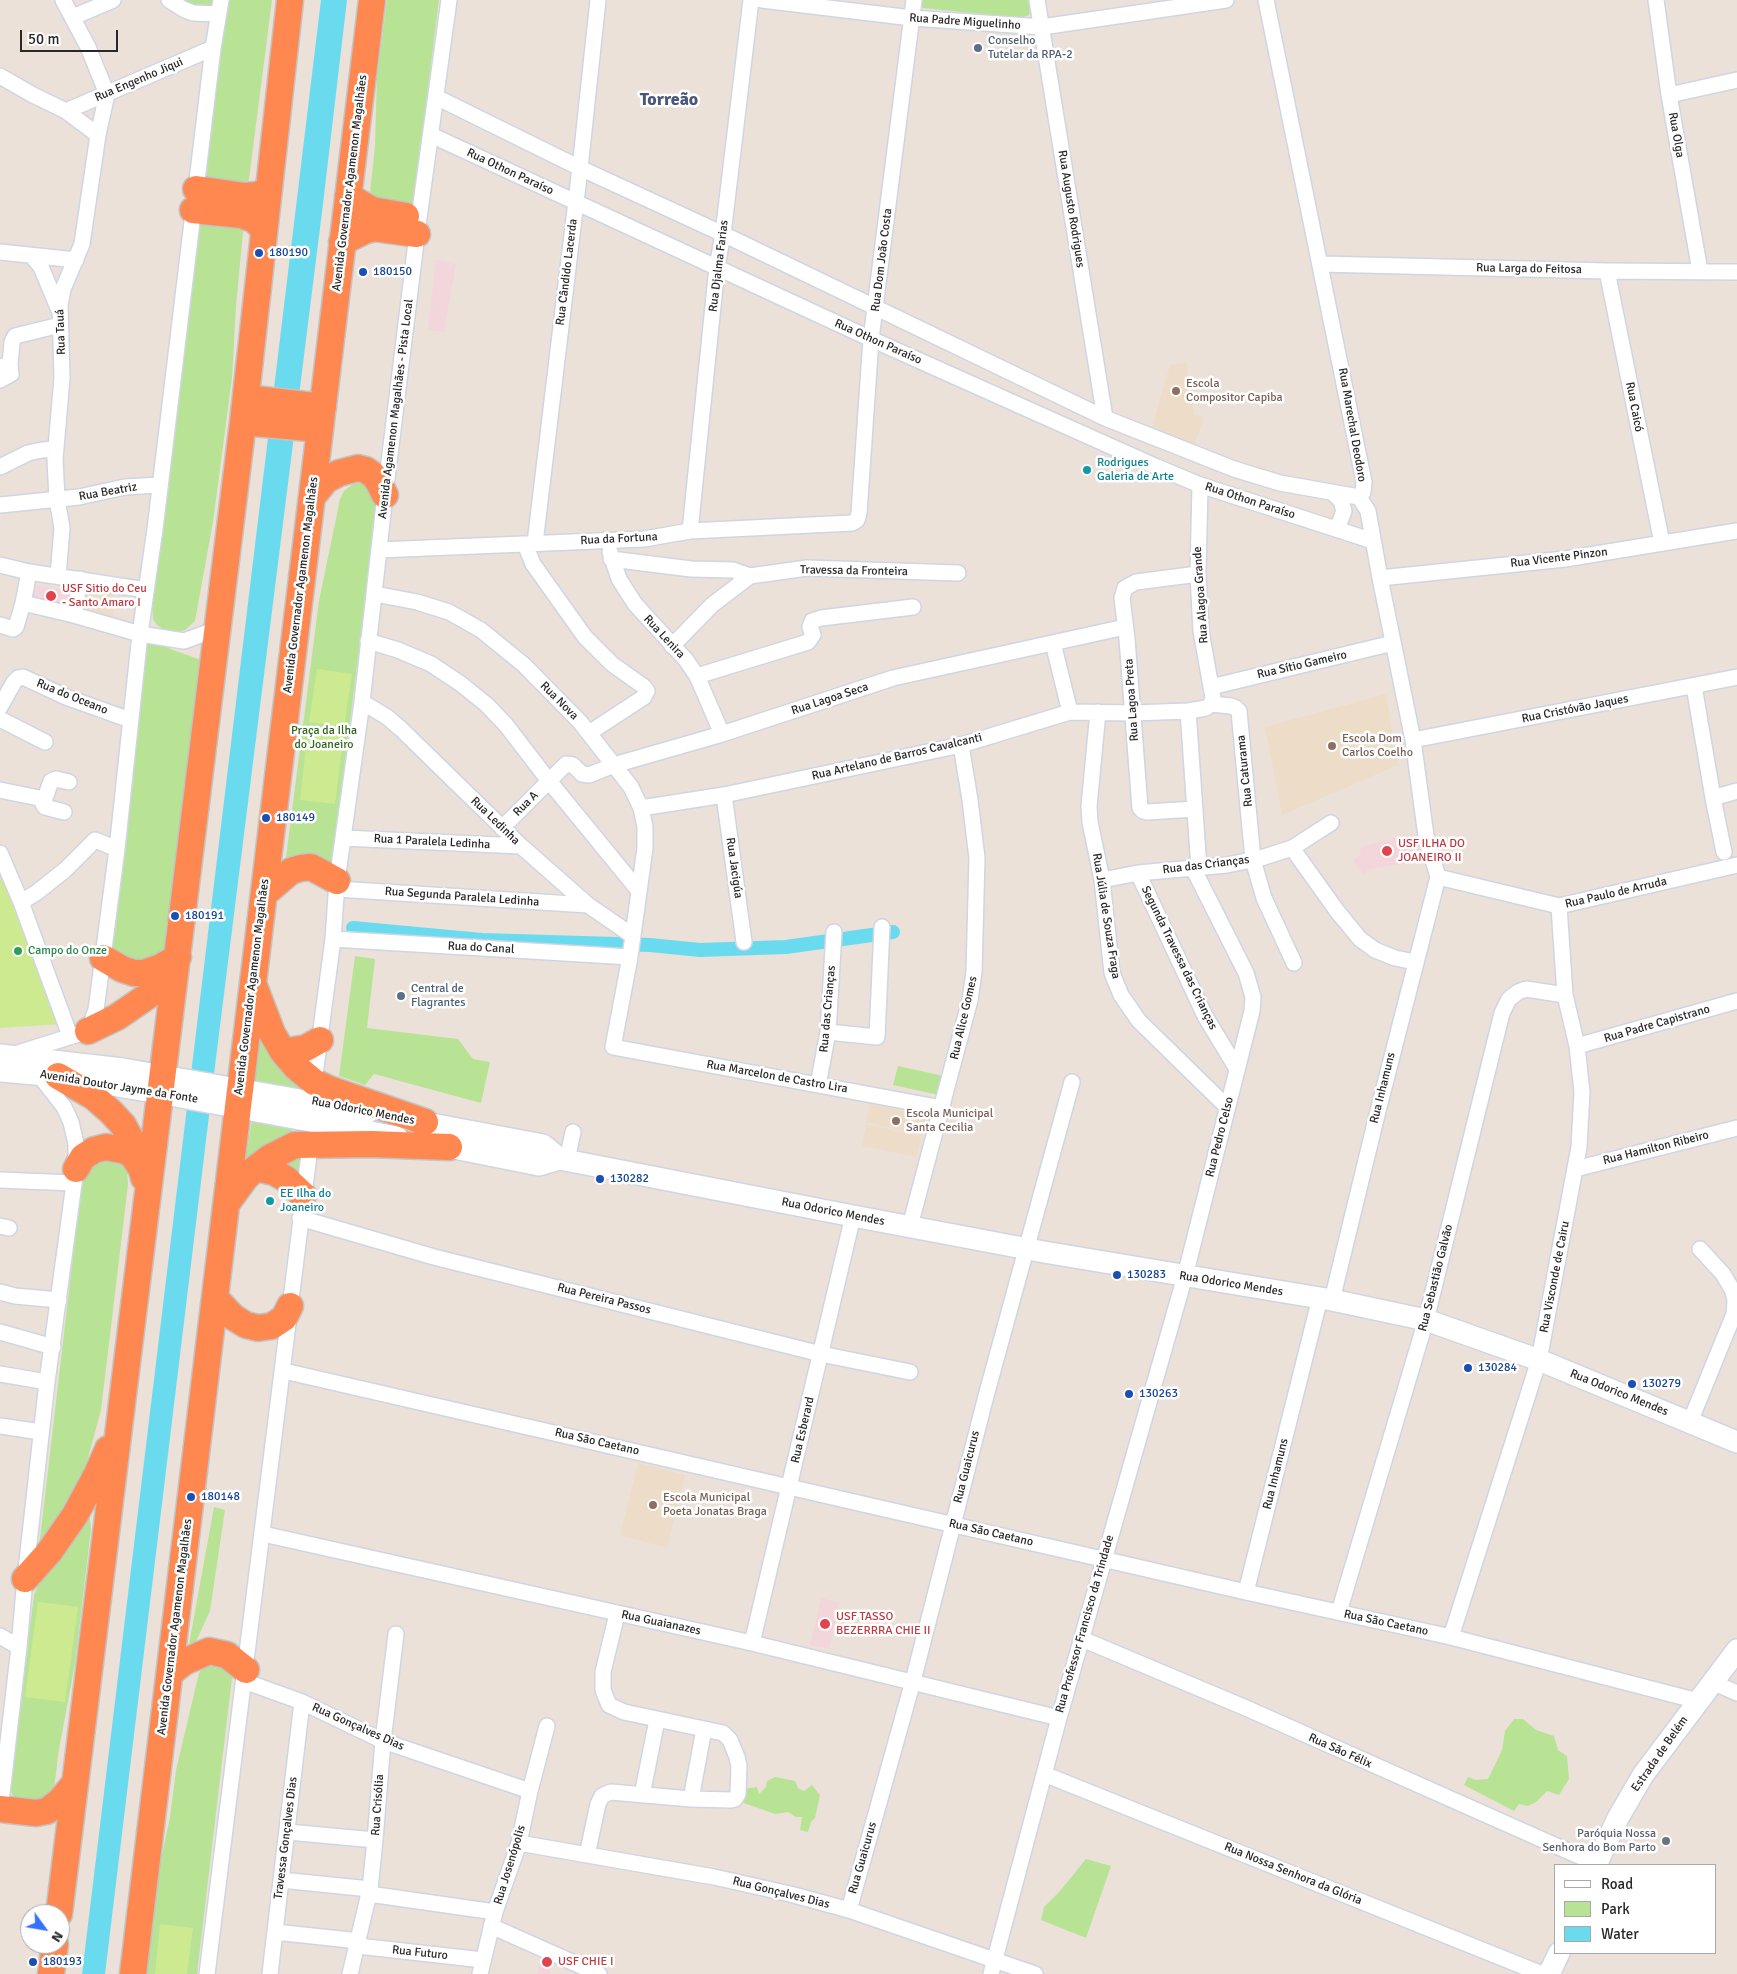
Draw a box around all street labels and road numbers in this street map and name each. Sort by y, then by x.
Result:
street label: Rua Padre Miguelinho [909,11,1021,33]
street label: Rua Engenho Jiqui [93,55,185,105]
street label: Avenida Governador Agamenon Magalhães [330,74,370,292]
street label: Rua Olga [1665,111,1687,159]
street label: Rua Othon Paraíso [464,146,556,198]
street label: Rua Augusto Rodrigues [1055,149,1087,269]
street label: Rua Dom João Costa [869,208,895,312]
street label: Rua Cândido Lacerda [553,218,581,326]
street label: Rua Djalma Farias [706,219,732,313]
street label: Rua Larga do Feitosa [1476,261,1582,277]
street label: Avenida Agamenon Magalhães - Pista Local [375,298,417,520]
street label: Rua Tauá [53,309,69,355]
street label: Rua Othon Paraíso [832,316,924,368]
street label: Rua Marechal Deodoro [1335,367,1369,483]
street label: Rua Caicó [1622,381,1646,433]
street label: Avenida Governador Agamenon Magalhães [281,476,321,694]
street label: Rua Beatriz [78,480,138,504]
street label: Rua Othon Paraíso [1203,480,1297,522]
street label: Rua da Fortuna [580,530,658,548]
street label: Rua Vicente Pinzon [1510,545,1608,571]
street label: Rua Alagoa Grande [1190,546,1212,644]
street label: Travessa da Fronteira [800,563,908,579]
street label: Rua Lenira [640,612,688,662]
street label: Rua Sítio Gameiro [1256,648,1348,682]
street label: Rua Lagoa Preta [1122,658,1142,742]
street label: Rua do Oceano [34,676,110,718]
street label: Rua Nova [537,679,581,723]
street label: Rua Lagoa Seca [790,680,870,718]
street label: Rua Cristóvão Jaques [1520,692,1630,726]
street label: Rua Artelano de Barros Cavalcanti [810,730,984,784]
street label: Rua Caturama [1234,734,1256,808]
street label: Rua A [510,788,542,820]
street label: Rua Ledinha [467,794,523,848]
street label: Rua 1 Paralela Ledinha [373,832,491,852]
street label: Rua Jacigúa [723,837,745,899]
street label: Rua Júlia de Souza Fraga [1089,852,1123,980]
street label: Rua das Crianças [1162,853,1250,877]
street label: Rua Paulo de Arruda [1564,874,1668,912]
street label: Avenida Governador Agamenon Magalhães [232,878,272,1096]
street label: Rua Segunda Paralela Ledinha [384,884,540,910]
street label: Segunda Travessa das Crianças [1138,884,1220,1032]
street label: Rua do Canal [447,939,515,957]
street label: Rua das Crianças [817,965,839,1053]
street label: Rua Alice Gomes [947,975,981,1061]
street label: Rua Padre Capistrano [1602,1002,1712,1046]
street label: Rua Inhamuns [1367,1051,1399,1125]
street label: Rua Marcelon de Castro Lira [705,1057,849,1097]
street label: Avenida Doutor Jayme da Fonte [39,1067,199,1107]
street label: Rua Odorico Mendes [310,1094,416,1128]
street label: Rua Pedro Celso [1203,1095,1237,1179]
street label: Rua Hamilton Ribeiro [1602,1128,1710,1168]
street label: Rua Odorico Mendes [780,1195,886,1229]
street label: Rua Visconde de Cairu [1537,1220,1573,1334]
street label: Rua Sebastião Galvão [1416,1223,1456,1333]
street label: Rua Odorico Mendes [1178,1269,1284,1299]
street label: Rua Pereira Passos [556,1280,652,1318]
street label: Rua Odorico Mendes [1568,1367,1670,1419]
street label: Rua Esberard [788,1395,818,1465]
street label: Rua São Caetano [553,1425,641,1459]
street label: Rua Guaicurus [951,1429,983,1505]
street label: Rua Inhamuns [1260,1437,1292,1511]
street label: Rua São Caetano [947,1516,1035,1550]
street label: Avenida Governador Agamenon Magalhães [155,1518,195,1736]
street label: Rua Professor Francisco da Trindade [1053,1533,1117,1715]
street label: Rua São Caetano [1342,1607,1430,1639]
street label: Rua Guaianazes [620,1608,702,1638]
street label: Rua Gonçalves Dias [310,1700,406,1754]
street label: Estrada de Belém [1629,1713,1691,1795]
street label: Rua São Félix [1306,1731,1374,1771]
street label: Rua Crisólia [369,1774,387,1836]
street label: Travessa Gonçalves Dias [271,1776,301,1900]
street label: Rua Guaicurus [846,1820,880,1896]
street label: Rua Josenópolis [491,1823,529,1907]
street label: Rua Nossa Senhora da Glória [1222,1840,1364,1908]
street label: Rua Gonçalves Dias [731,1874,831,1912]
street label: Rua Futuro [391,1943,449,1963]

